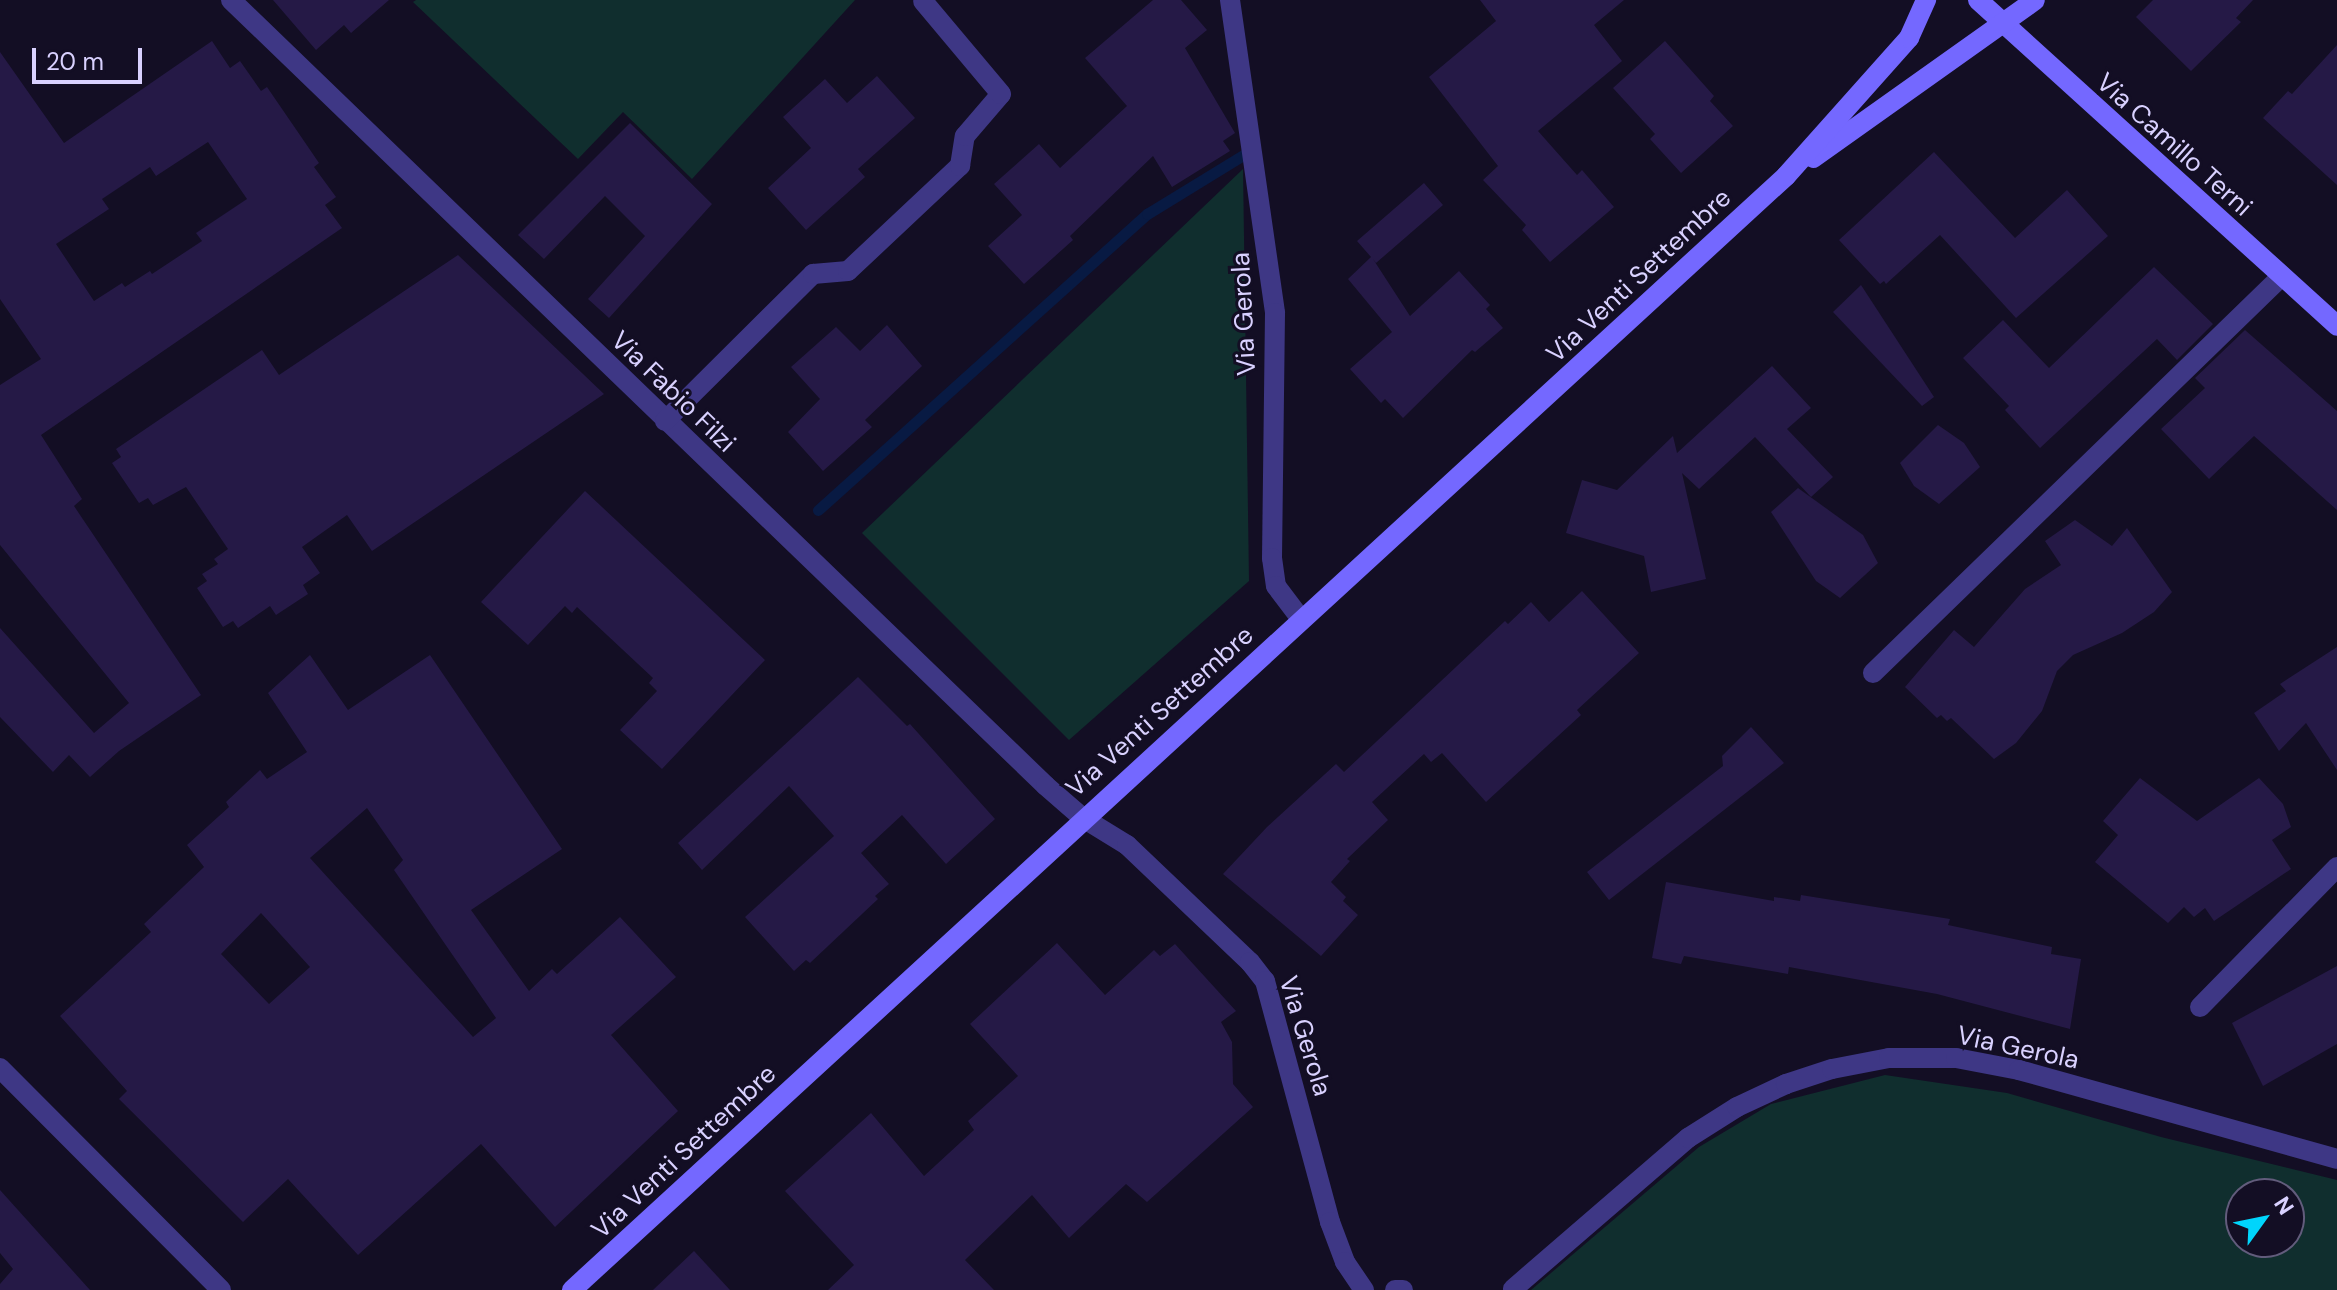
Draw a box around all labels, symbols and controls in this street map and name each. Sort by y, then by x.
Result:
scale bar [36,32,146,82]
text: 20 m [46,46,104,77]
street label: Via Camillo Terni [2090,67,2258,223]
street label: Via Venti Settembre [1540,182,1738,370]
street label: Via Gerola [1225,251,1263,377]
street label: Via Fabio Filzi [604,325,742,459]
street label: Via Venti Settembre [1060,620,1260,804]
street label: Via Gerola [1272,972,1338,1100]
street label: Via Gerola [1954,1020,2082,1076]
street label: Via Venti Settembre [585,1058,783,1246]
north arrow [2225,1178,2305,1258]
text: N [2267,1191,2300,1220]

